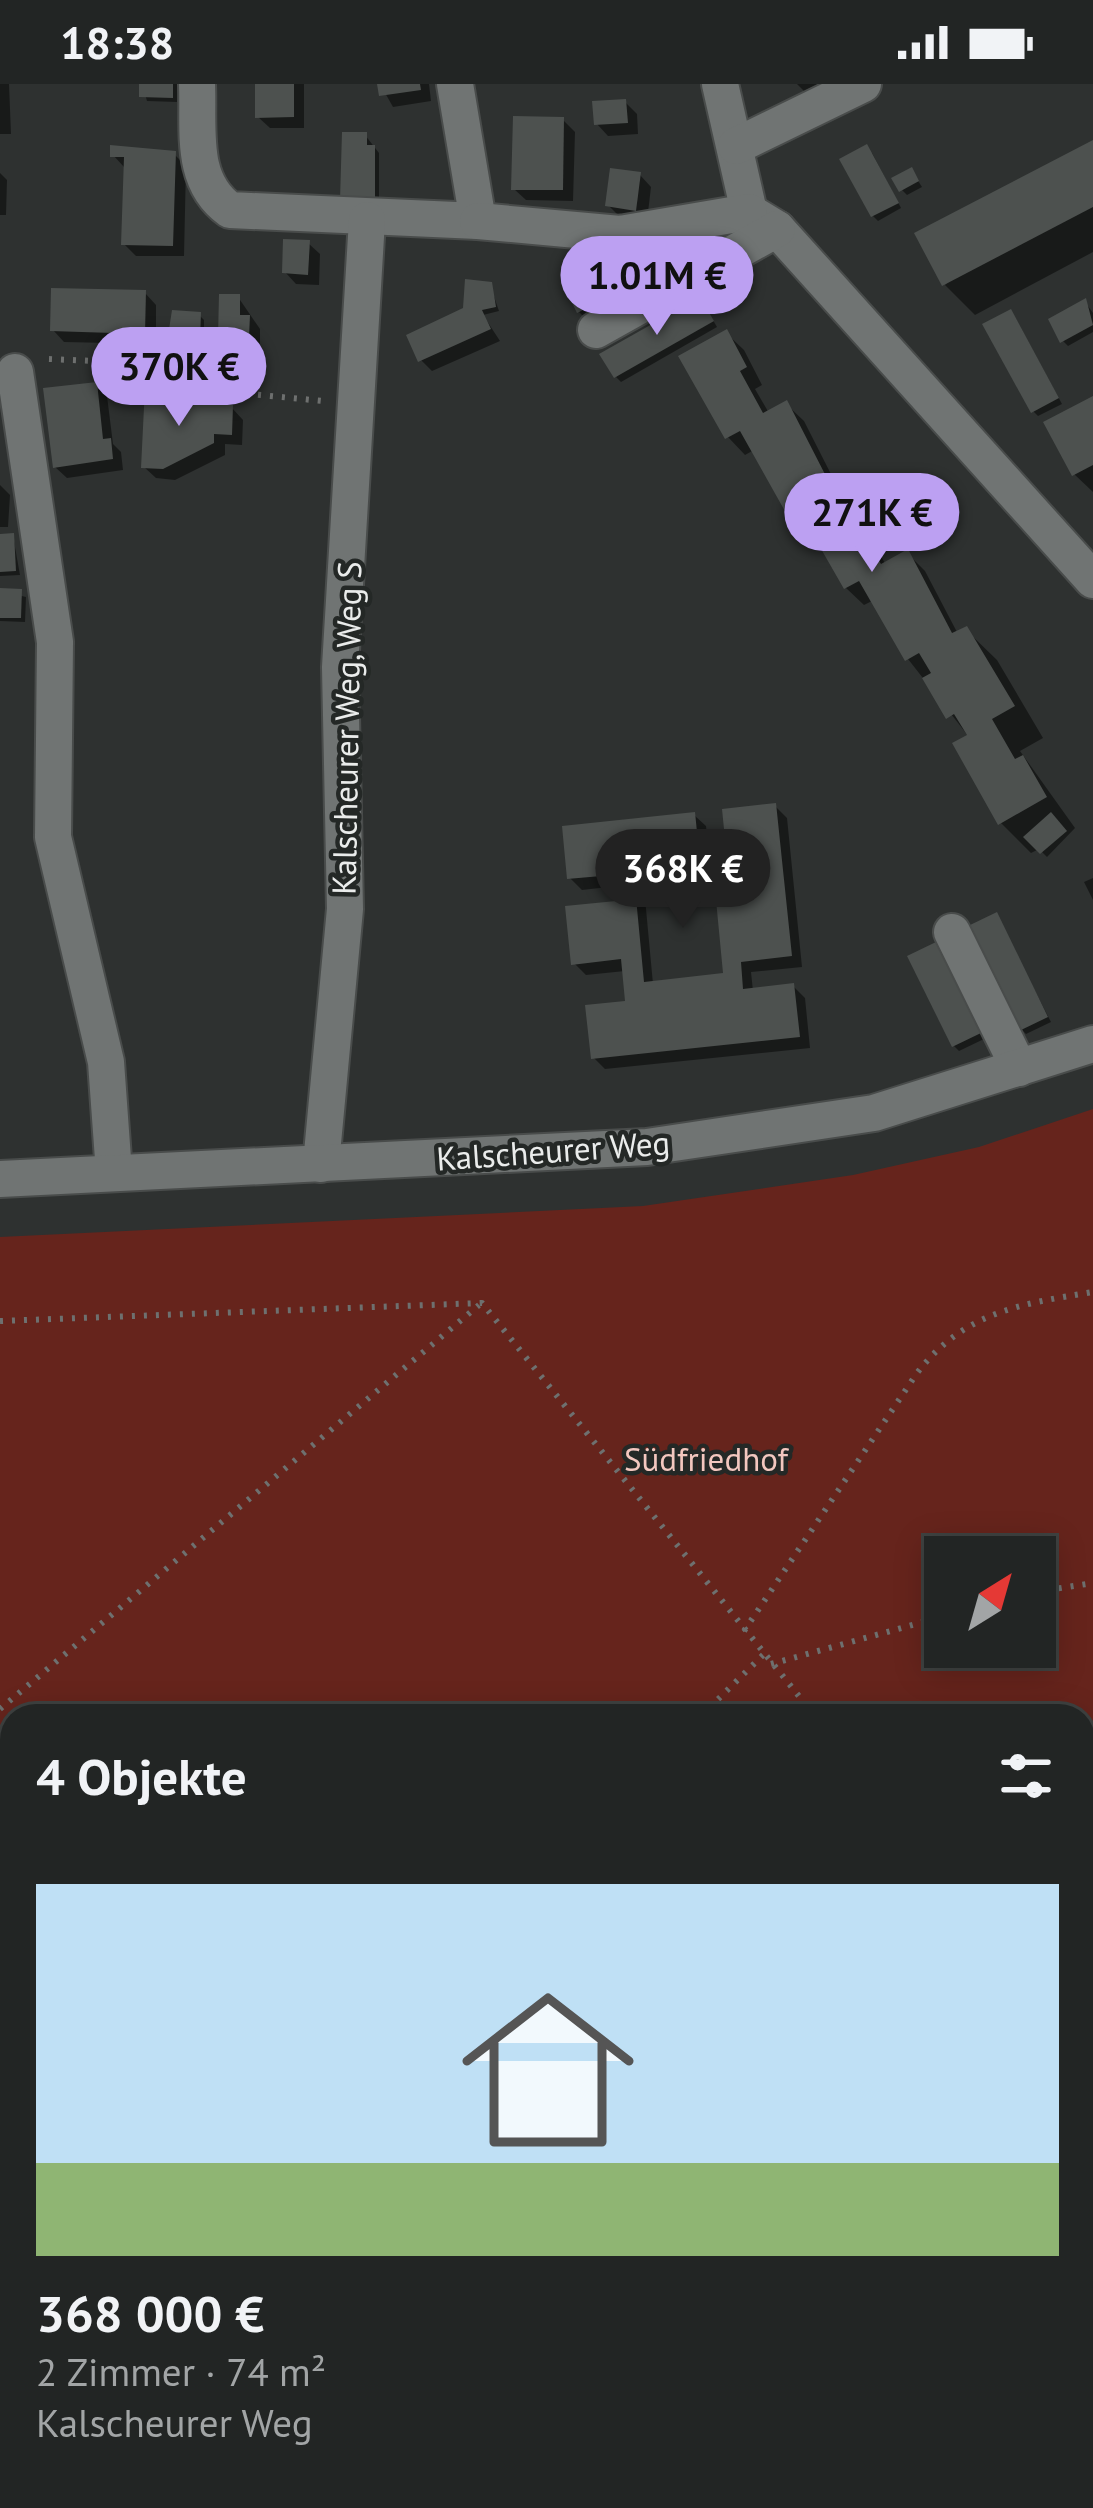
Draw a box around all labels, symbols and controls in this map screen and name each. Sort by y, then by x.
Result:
text: 18:38 [60,13,174,71]
pin: 1.01M € [546,236,768,338]
text: 1.01M € [587,249,727,300]
pin: 370K € [81,327,277,429]
text: 370K € [118,340,240,391]
pin: 271K € [774,473,970,575]
text: 271K € [811,486,933,537]
street label: Kalscheurer Weg, Weg S [322,561,370,895]
pin: 368K € [585,829,781,931]
text: 368K € [622,842,744,893]
street label: Kalscheurer Weg [435,1120,671,1180]
park label: Südfriedhof [624,1437,789,1480]
north arrow [924,1536,1056,1668]
map controls [924,1536,1056,1668]
text: 4 Objekte [36,1743,247,1809]
icon: filters [993,1743,1059,1809]
icon: home [440,1962,656,2178]
text: 368 000 € [36,2280,264,2346]
text: 2 Zimmer · 74 m² [36,2346,326,2397]
text: Kalscheurer Weg [36,2397,313,2448]

